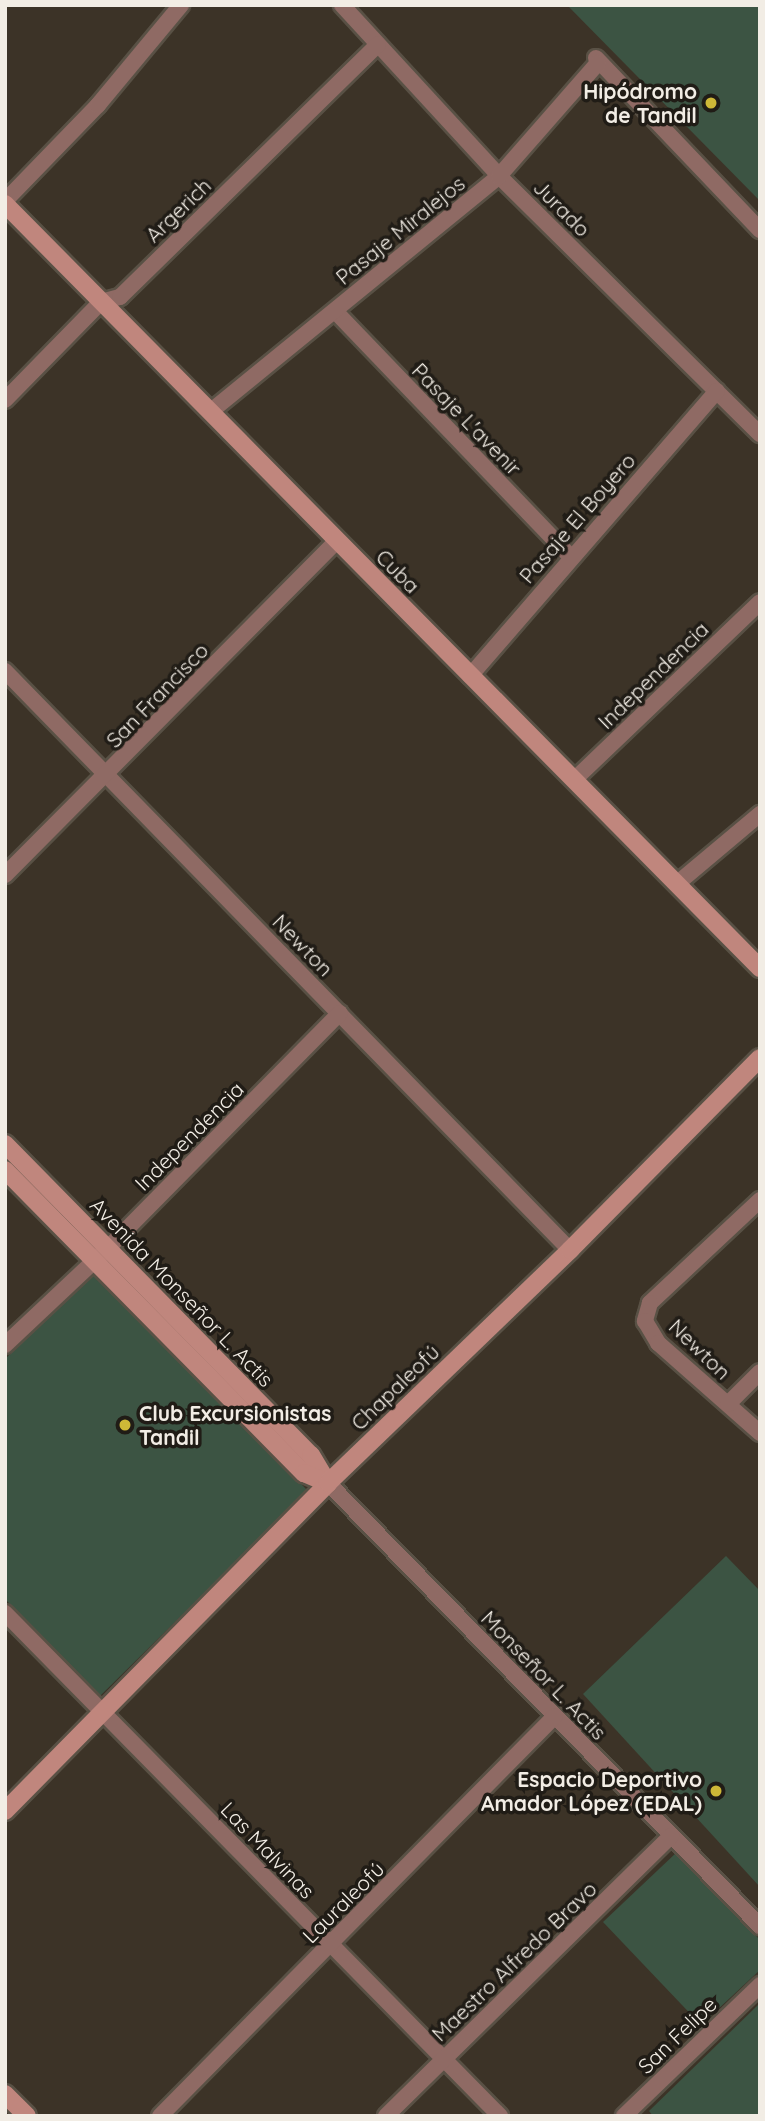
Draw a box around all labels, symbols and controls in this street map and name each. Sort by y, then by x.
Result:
place label: Hipódromo de Tandil [583,78,697,128]
marker: Hipódromo de Tandil [703,95,719,111]
street label: Pasaje Miralejos [331,170,469,290]
street label: Argerich [140,173,216,247]
street label: Jurado [528,174,596,242]
street label: Pasaje L'avenir [407,358,527,480]
street label: Pasaje El Boyero [514,448,640,588]
street label: Cuba [371,544,425,598]
street label: Independencia [593,616,713,734]
street label: San Francisco [101,637,213,753]
street label: Newton [268,909,338,981]
street label: Independencia [129,1076,249,1196]
street label: Avenida Monseñor L. Actis [85,1192,279,1392]
street label: Newton [664,1314,736,1384]
street label: Chapaleofú [346,1339,444,1435]
place label: Club Excursionistas Tandil [139,1400,331,1450]
marker: Club Excursionistas Tandil [117,1417,133,1433]
street label: Monseñor L. Actis [476,1605,612,1745]
place label: Espacio Deportivo Amador López (EDAL) [481,1766,702,1816]
marker: Espacio Deportivo Amador López (EDAL) [708,1783,724,1799]
street label: Las Malvinas [216,1797,320,1903]
street label: Lauraleofú [297,1856,389,1948]
street label: Maestro Alfredo Bravo [426,1876,602,2046]
street label: San Felipe [632,1991,722,2079]

